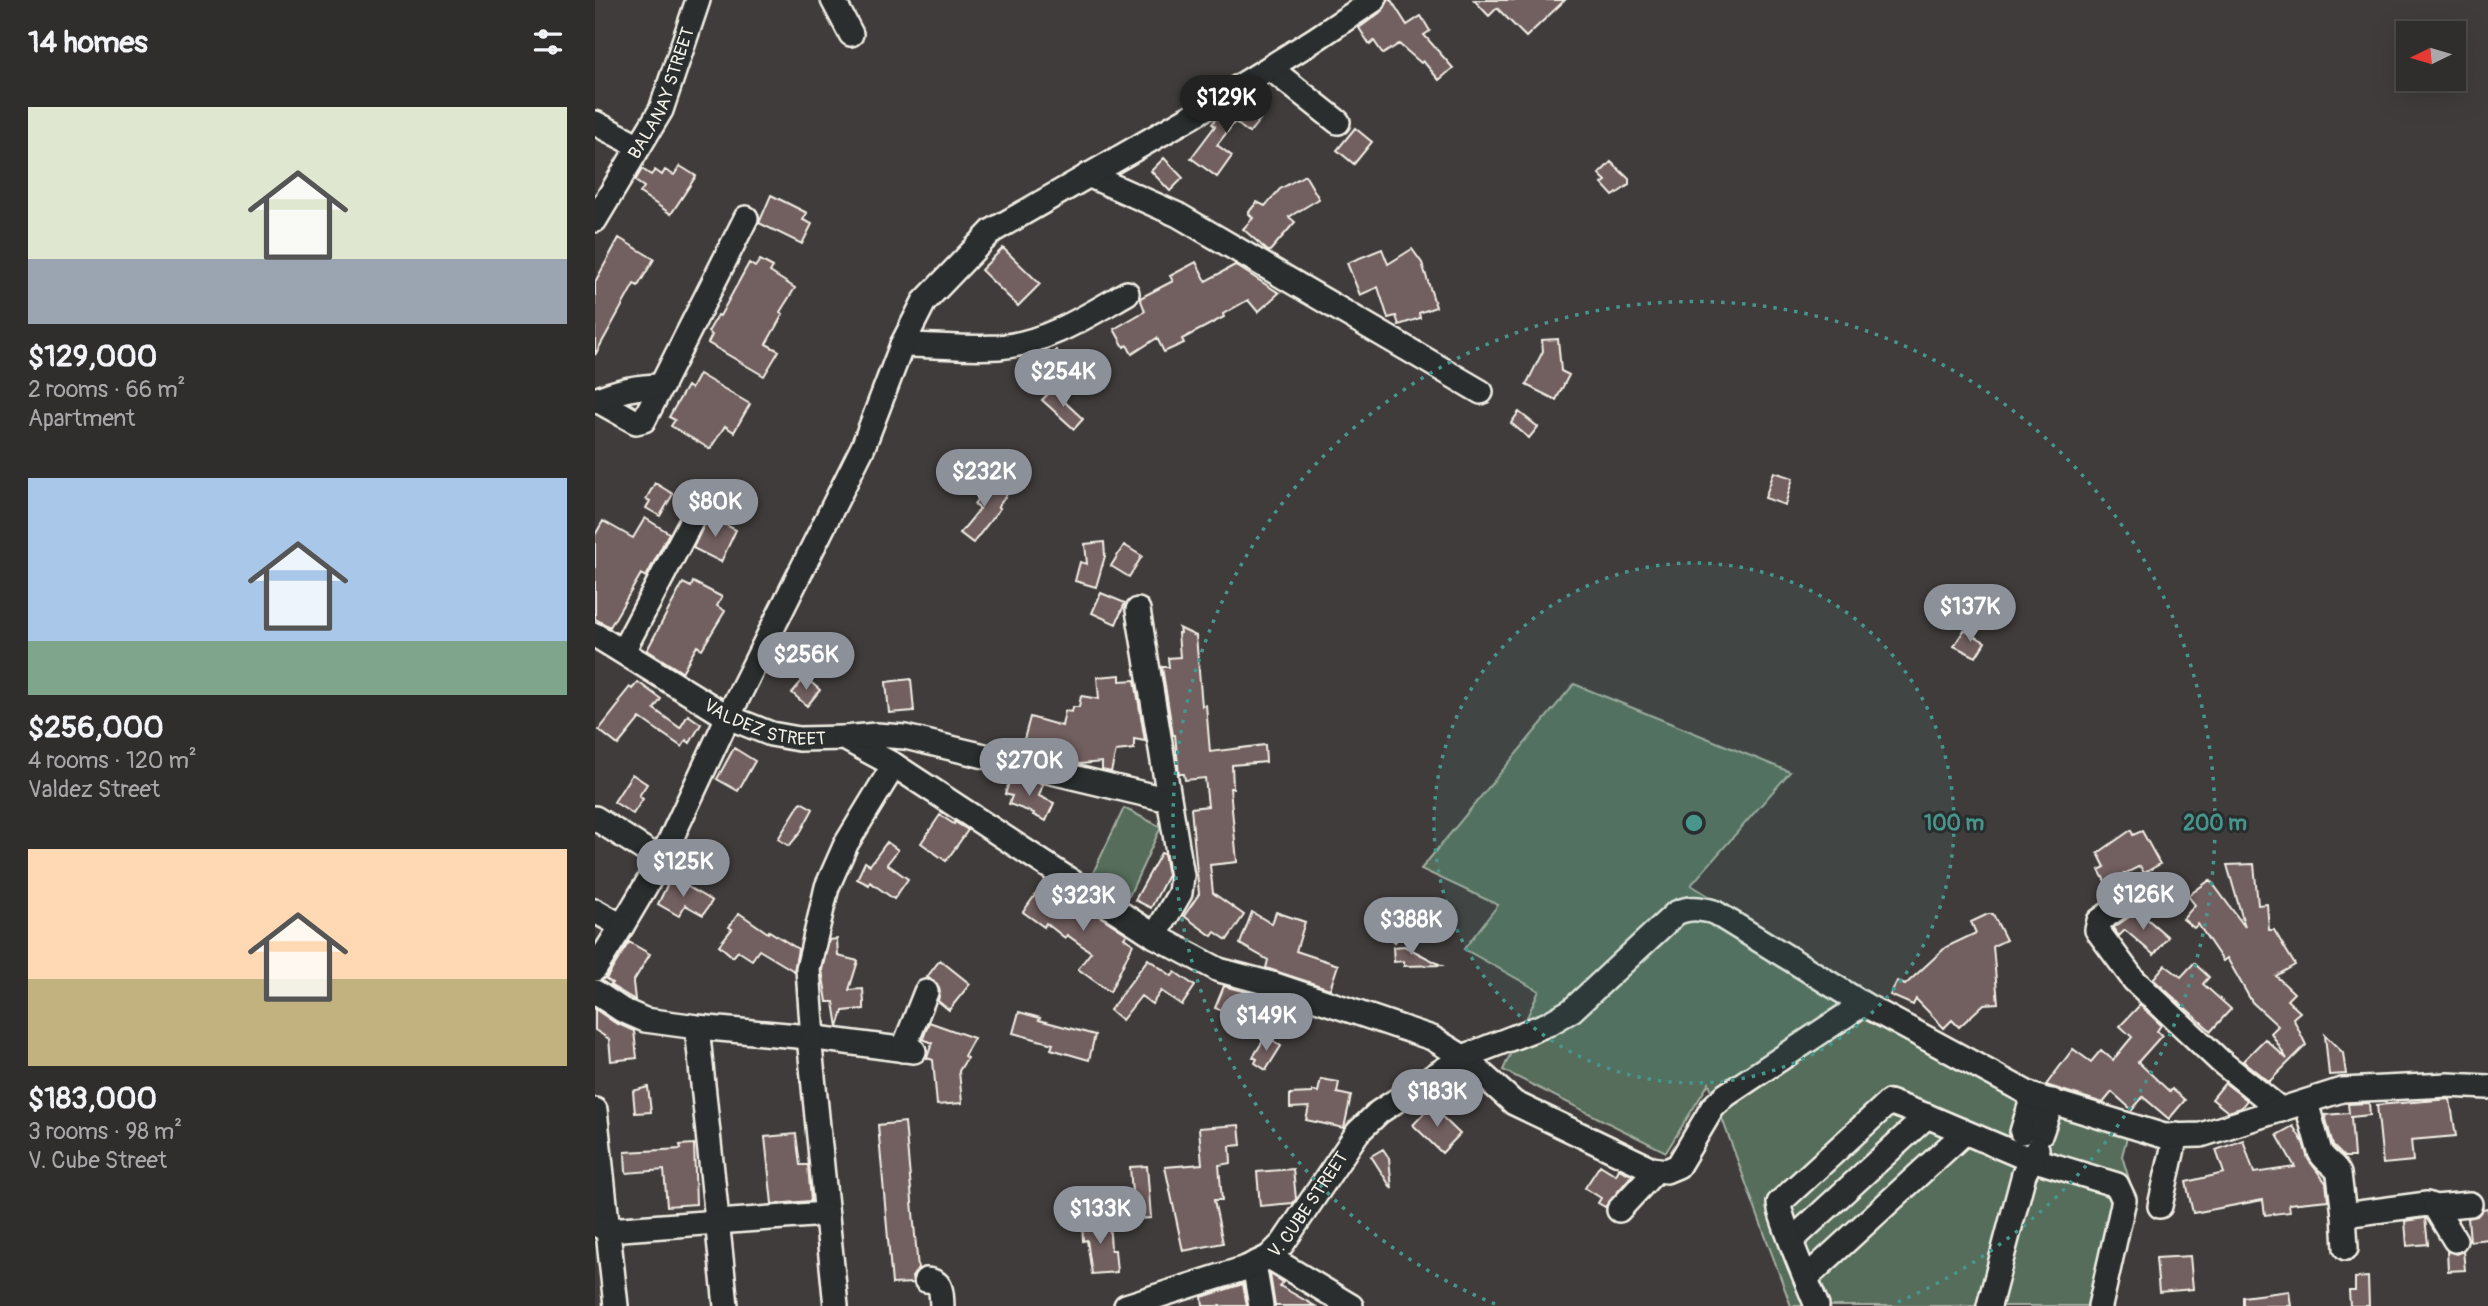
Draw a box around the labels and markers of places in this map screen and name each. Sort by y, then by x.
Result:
pin: $129K [1177,76,1275,135]
pin: $254K [1014,350,1112,409]
pin: $232K [935,449,1033,509]
pin: $80K [674,480,756,539]
pin: $137K [1921,584,2019,644]
pin: $256K [757,632,855,692]
pin: $270K [980,738,1078,798]
centre of rings [1682,811,1706,835]
pin: $125K [634,839,732,899]
pin: $126K [2094,872,2192,932]
pin: $323K [1034,874,1132,933]
pin: $388K [1362,898,1460,957]
pin: $149K [1217,993,1315,1053]
pin: $183K [1388,1070,1486,1129]
pin: $133K [1051,1186,1149,1246]

